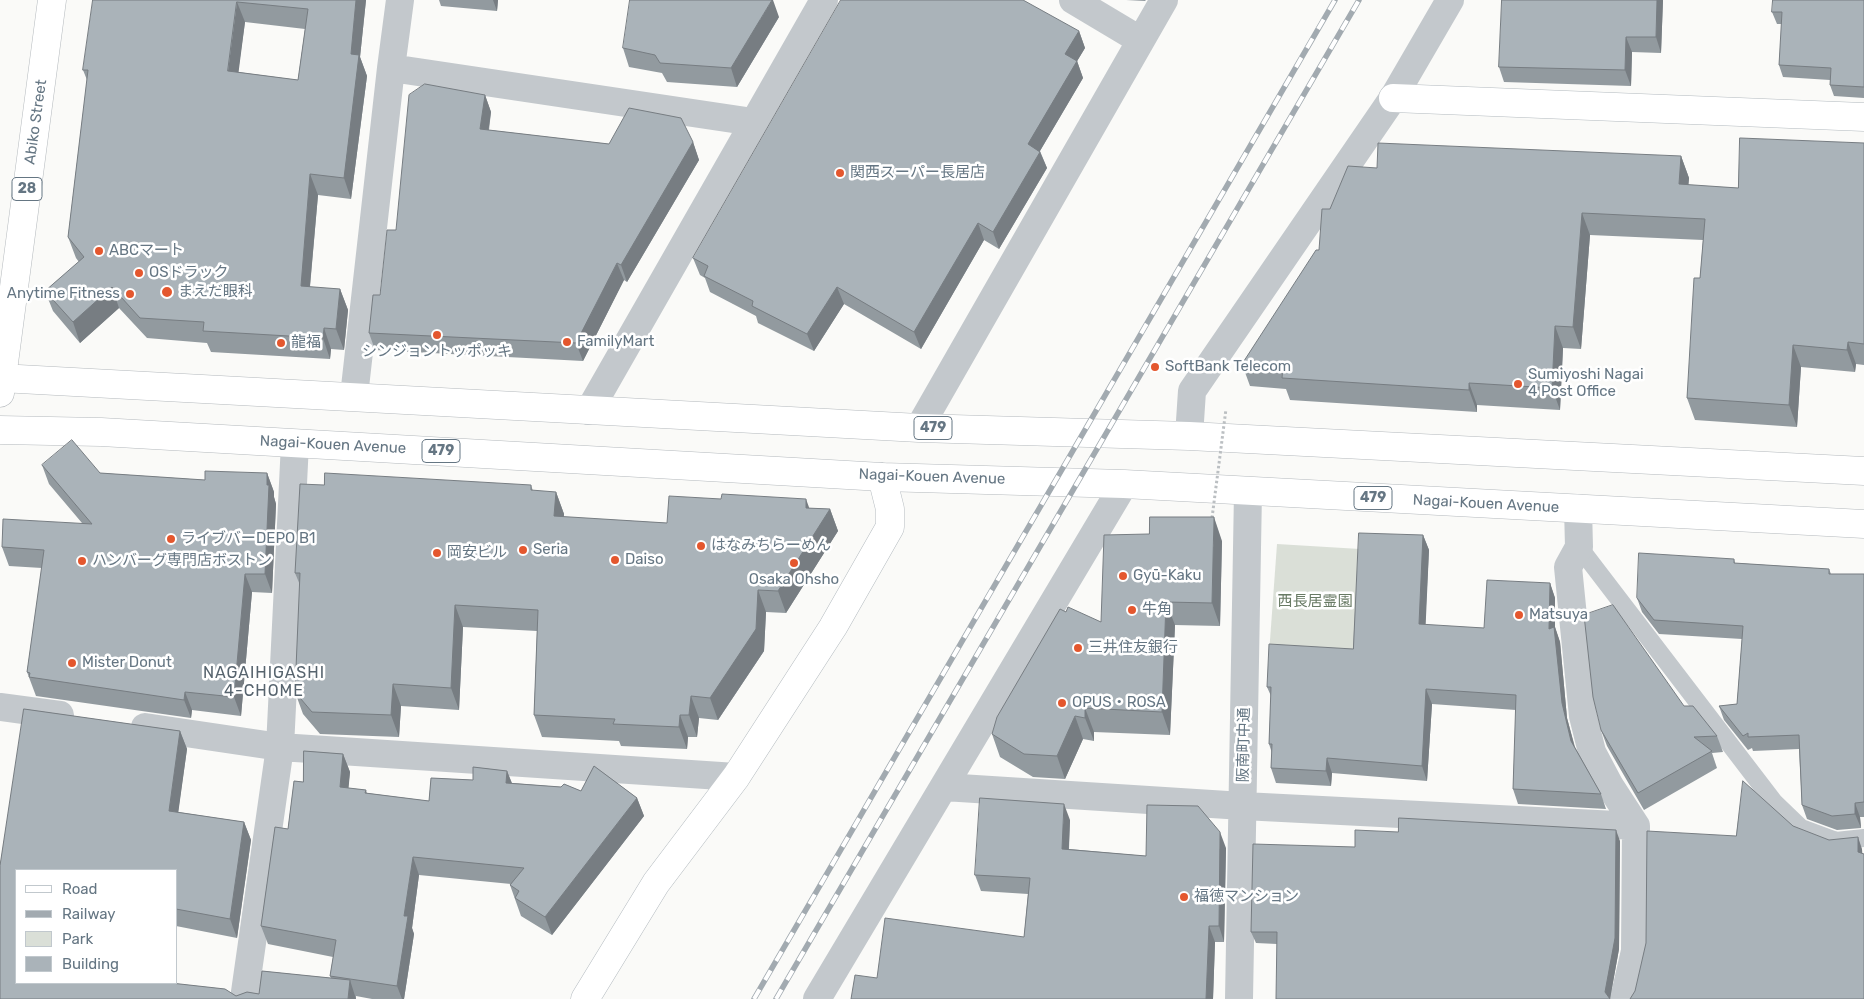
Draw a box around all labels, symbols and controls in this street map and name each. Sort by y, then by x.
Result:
street label: Abiko Street [21,78,51,166]
place label: 関西スーパー長居店 [850,164,985,182]
marker: 関西スーパー長居店 [834,167,846,179]
road number: 28 [12,178,42,200]
place label: ABCマート [109,242,184,260]
marker: ABCマート [93,245,105,257]
place label: OSドラック [149,264,228,282]
marker: OSドラック [133,267,145,279]
place label: まえだ眼科 [178,283,253,301]
place label: Anytime Fitness [7,285,120,303]
marker: まえだ眼科 [160,285,174,299]
marker: Anytime Fitness [124,288,136,300]
marker: シンジョントッポッキ [431,329,443,341]
place label: FamilyMart [577,333,654,351]
place label: 龍福 [291,334,321,352]
marker: FamilyMart [561,336,573,348]
marker: 龍福 [275,337,287,349]
place label: シンジョントッポッキ [362,343,512,361]
place label: SoftBank Telecom [1165,358,1291,376]
marker: SoftBank Telecom [1149,361,1161,373]
place label: Sumiyoshi Nagai 4 Post Office [1528,366,1644,401]
marker: Sumiyoshi Nagai 4 Post Office [1512,378,1524,390]
road number: 479 [914,416,952,439]
street label: Nagai-Kouen Avenue [259,432,407,458]
road number: 479 [422,440,460,462]
street label: Nagai-Kouen Avenue [858,465,1006,489]
road number: 479 [1354,486,1392,509]
street label: Nagai-Kouen Avenue [1412,491,1560,517]
place label: ライブバーDEPO B1 [181,530,315,548]
marker: ライブバーDEPO B1 [165,533,177,545]
place label: はなみちらーめん [711,537,831,555]
marker: はなみちらーめん [695,540,707,552]
place label: Seria [533,541,568,559]
place label: 岡安ビル [447,544,507,562]
marker: Seria [517,544,529,556]
marker: 岡安ビル [431,547,443,559]
place label: Daiso [625,551,664,569]
place label: ハンバーグ専門店ボストン [92,552,272,570]
marker: Daiso [609,554,621,566]
marker: ハンバーグ専門店ボストン [76,555,88,567]
marker: Osaka Ohsho [788,557,800,569]
place label: Gyū-Kaku [1133,567,1202,585]
marker: Gyū-Kaku [1117,570,1129,582]
place label: Osaka Ohsho [749,571,839,589]
park label: 西長居霊園 [1278,593,1352,611]
place label: 牛角 [1142,601,1172,619]
marker: 牛角 [1126,604,1138,616]
place label: Matsuya [1529,606,1588,624]
marker: Matsuya [1513,609,1525,621]
place label: 三井住友銀行 [1088,639,1178,657]
marker: 三井住友銀行 [1072,642,1084,654]
place label: Mister Donut [82,654,172,672]
marker: Mister Donut [66,657,78,669]
district label: NAGAIHIGASHI 4-CHOME [201,663,327,701]
place label: OPUS・ROSA [1072,694,1166,712]
marker: OPUS・ROSA [1056,697,1068,709]
street label: 阪南町中通 [1234,707,1254,783]
legend [15,869,178,984]
text: Road [62,880,98,898]
place label: 福徳マンション [1194,888,1299,906]
marker: 福徳マンション [1178,891,1190,903]
text: Railway [62,905,116,923]
text: Park [62,930,93,948]
text: Building [62,955,119,973]

